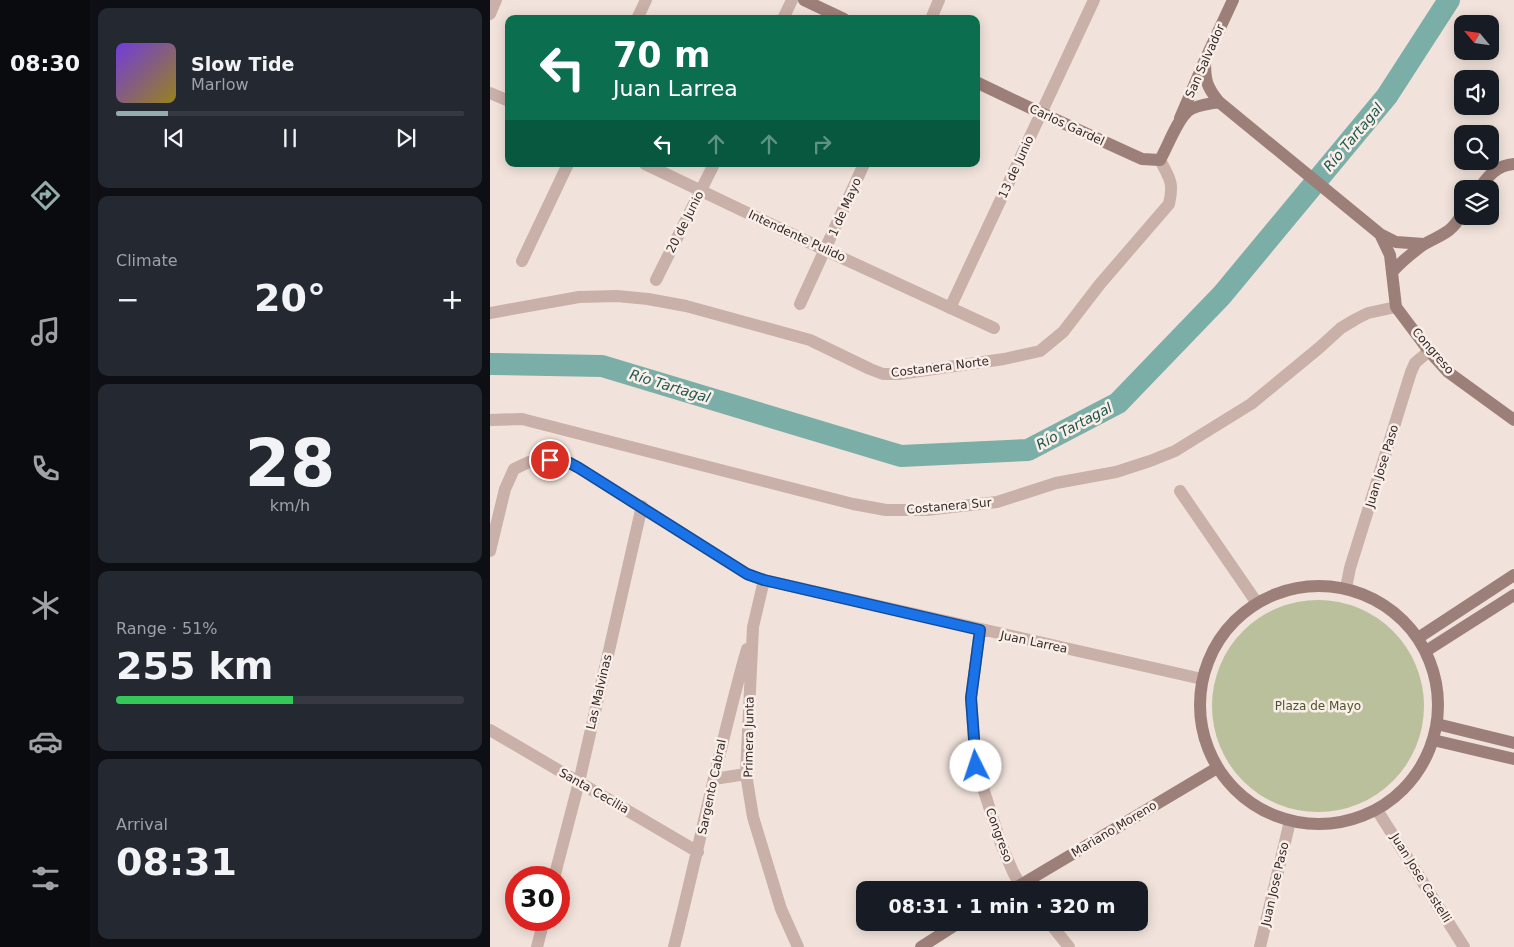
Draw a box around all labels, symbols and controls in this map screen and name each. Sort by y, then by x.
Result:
north arrow [1454,15,1499,60]
map controls [1454,15,1499,225]
street label: San Salvador [1183,22,1227,100]
icon: left [530,35,595,100]
text: 70 m [613,35,710,75]
text: 08:30 [10,51,80,76]
text: Slow Tide [191,53,294,75]
button: sound [1454,70,1499,115]
text: Marlow [191,75,249,94]
text: Juan Larrea [613,76,738,101]
water label: Río Tartagal [1320,100,1386,174]
street label: Carlos Gardel [1027,102,1107,148]
icon: previous [160,124,188,152]
icon: pause [276,124,304,152]
icon: next [392,124,420,152]
button: search [1454,125,1499,170]
icon: left [649,130,677,158]
icon: ahead [702,130,730,158]
icon: ahead [755,130,783,158]
icon: right [808,130,836,158]
street label: 13 de Junio [995,134,1037,200]
street label: 1 de Mayo [826,176,864,238]
icon: directions [28,178,63,213]
button: layers [1454,180,1499,225]
street label: 20 de Junio [663,189,707,255]
street label: Intendente Pulido [746,207,848,265]
text: Climate [116,251,178,270]
text: 20° [254,276,326,320]
text: − [116,283,139,316]
text: + [441,283,464,316]
icon: music [28,314,63,349]
street label: Congreso [1409,325,1457,377]
street label: Costanera Norte [890,354,990,380]
water label: Río Tartagal [628,366,712,406]
water label: Río Tartagal [1033,399,1115,453]
street label: Juan Jose Paso [1362,423,1401,510]
text: 28 [245,426,335,501]
pin [529,439,571,481]
icon: arrive [536,446,564,474]
icon: phone [28,451,63,486]
street label: Costanera Sur [906,495,992,517]
text: km/h [270,496,310,515]
icon: climate [28,588,63,623]
text: Range · 51% [116,619,218,638]
street label: Juan Larrea [998,628,1069,656]
text: 255 km [116,644,273,688]
street label: Las Malvinas [584,653,614,731]
street label: Primera Junta [741,696,757,778]
park label: Plaza de Mayo [1275,699,1361,713]
icon: car [28,724,63,759]
street label: Sargento Cabral [695,738,729,836]
position arrow [949,739,1001,791]
street label: Santa Cecilia [557,765,631,817]
street label: Mariano Moreno [1069,798,1159,860]
street label: Congreso [983,806,1015,864]
text: Arrival [116,815,168,834]
street label: Juan Jose Castelli [1387,830,1454,925]
text: 08:31 [116,840,237,884]
street label: Juan Jose Paso [1258,841,1291,928]
icon: filters [28,861,63,896]
speed limit sign: 30 [505,866,570,931]
text: 08:31 · 1 min · 320 m [888,895,1116,917]

